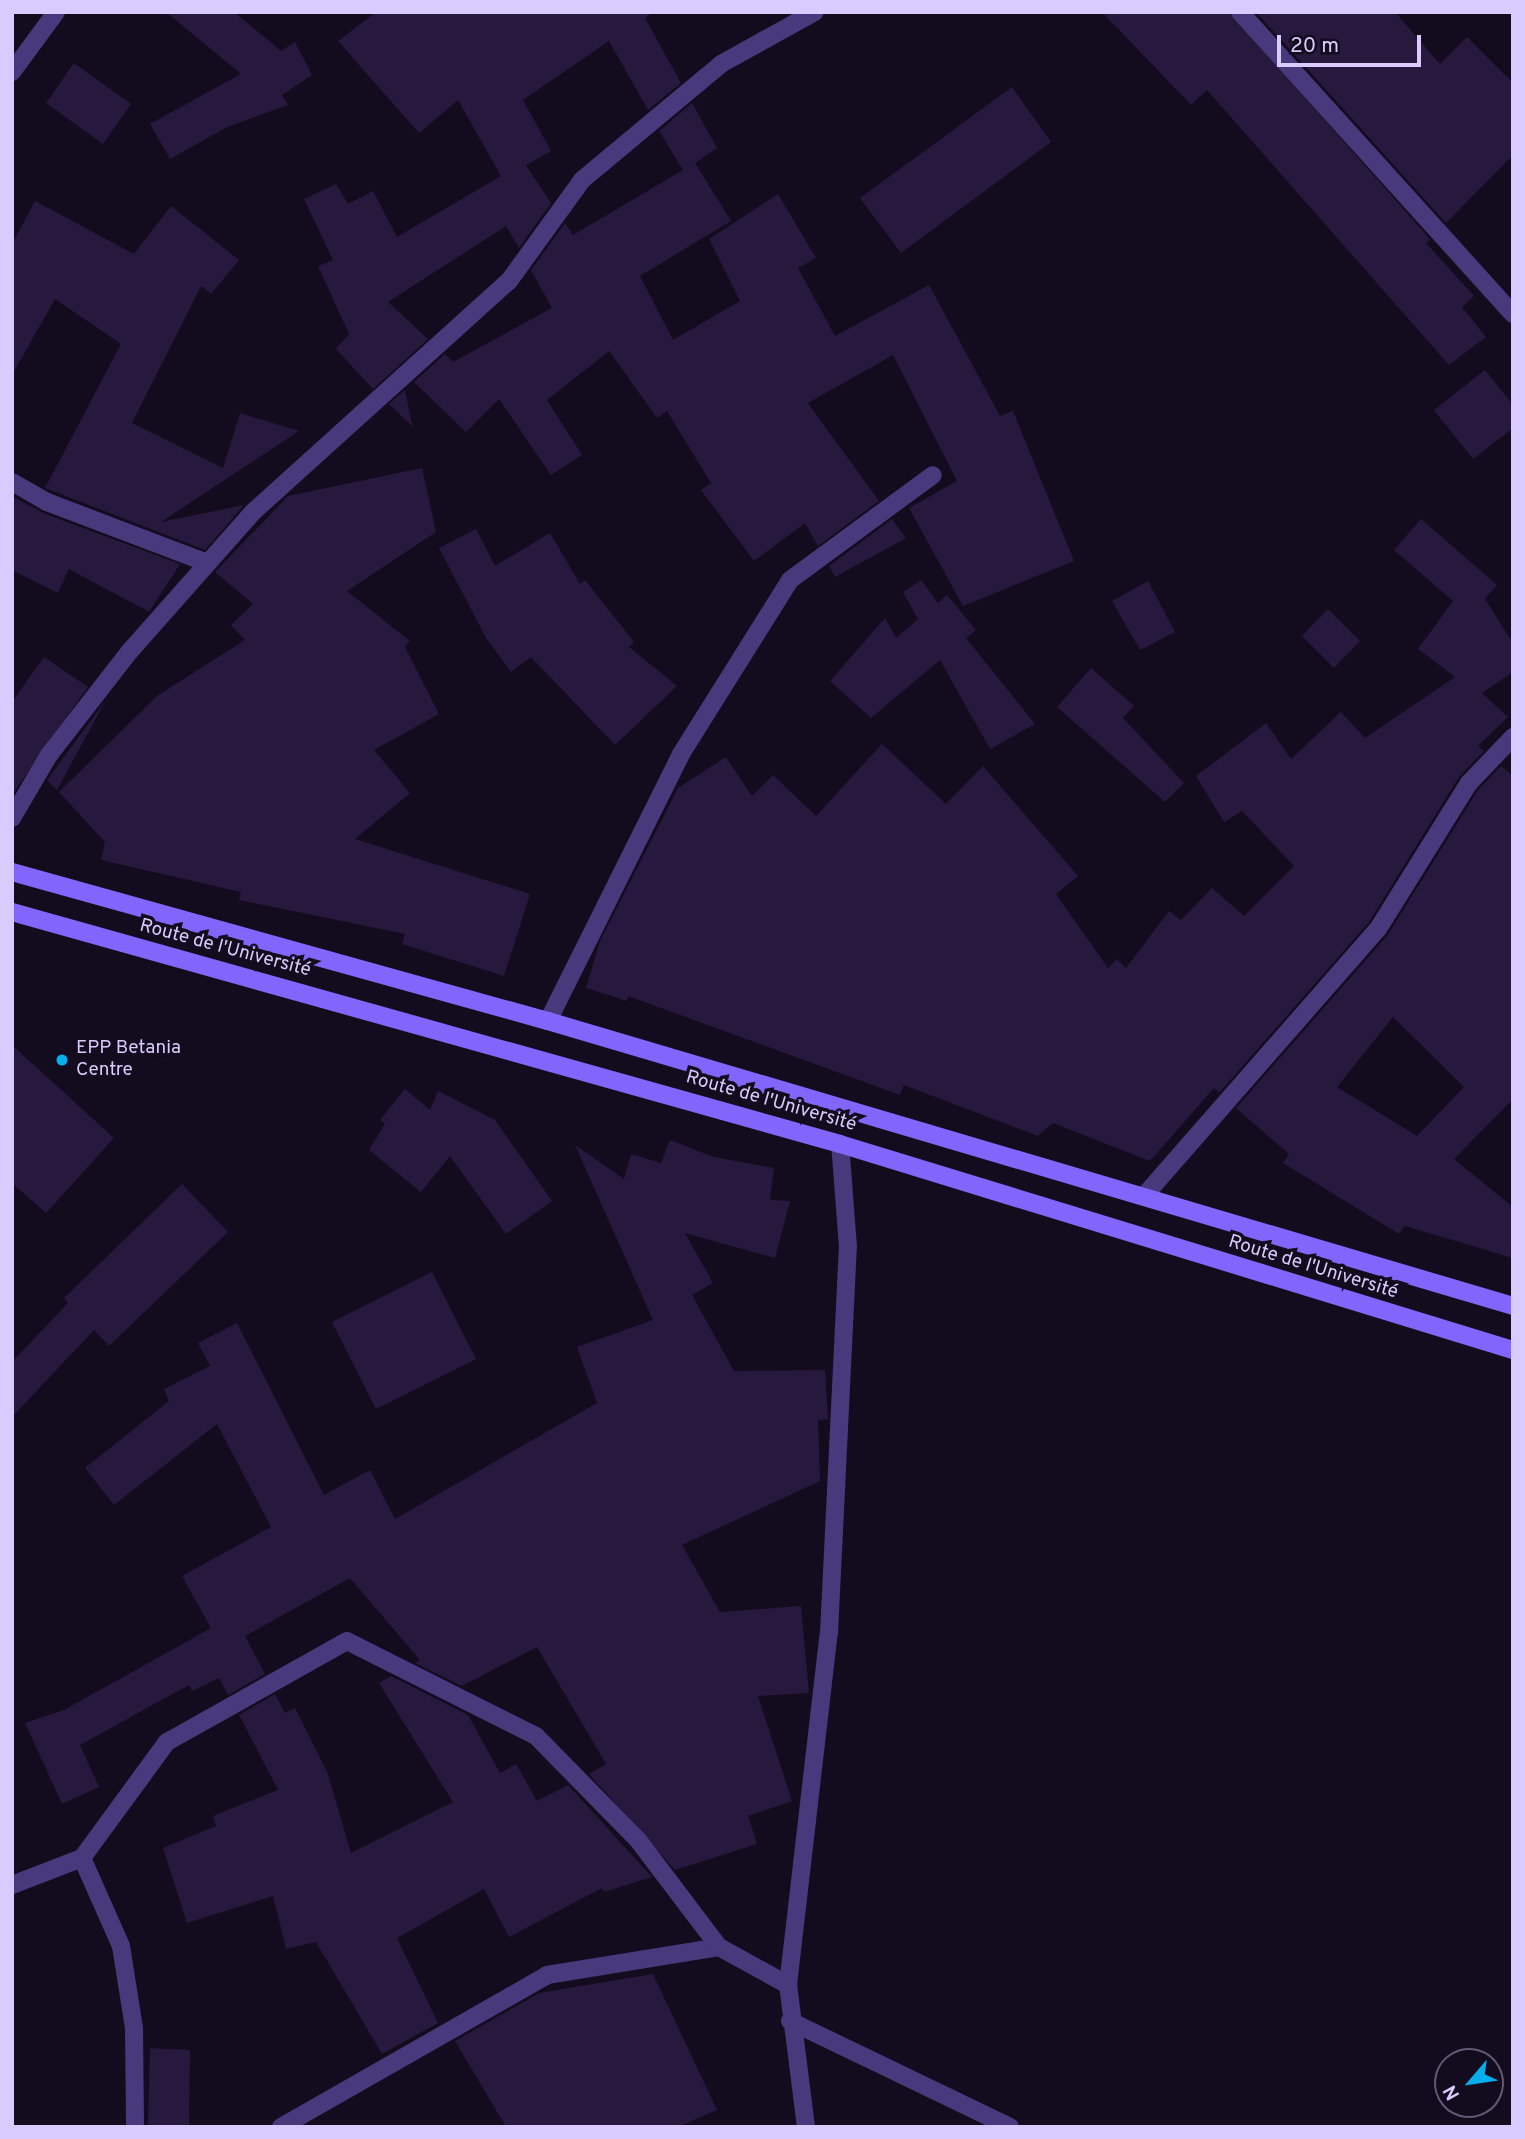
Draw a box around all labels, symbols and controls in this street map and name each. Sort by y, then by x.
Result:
scale bar [1280,21,1424,65]
text: 20 m [1290,33,1339,60]
street label: Route de l'Université [137,915,313,983]
place label: EPP Betania Centre [76,1038,181,1082]
marker: EPP Betania Centre [54,1052,70,1068]
street label: Route de l'Université [683,1067,859,1137]
street label: Route de l'Université [1225,1231,1401,1305]
north arrow [1434,2048,1504,2118]
text: N [1439,2080,1466,2104]

